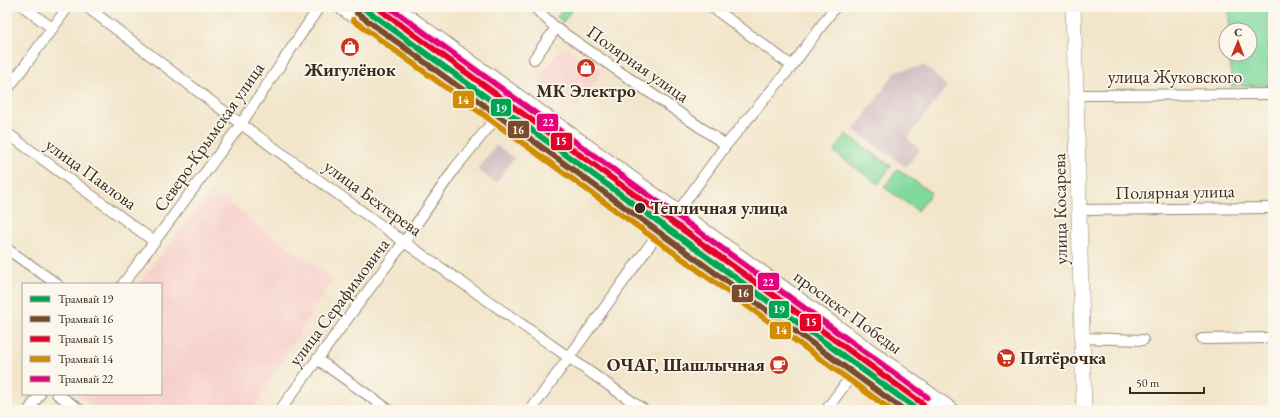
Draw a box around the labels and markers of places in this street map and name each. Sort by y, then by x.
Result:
shop icon: Жигулёнок [339,36,361,58]
shop icon: МК Электро [575,57,597,79]
place label: Жигулёнок [303,58,396,81]
place label: МК Электро [536,79,636,102]
place label: Тепличная улица [650,196,788,219]
marker: Тепличная улица [633,201,647,215]
place label: Пятёрочка [1020,346,1106,369]
supermarket icon: Пятёрочка [995,347,1017,369]
place label: ОЧАГ, Шашлычная [607,353,765,376]
cafe icon: ОЧАГ, Шашлычная [768,354,790,376]

